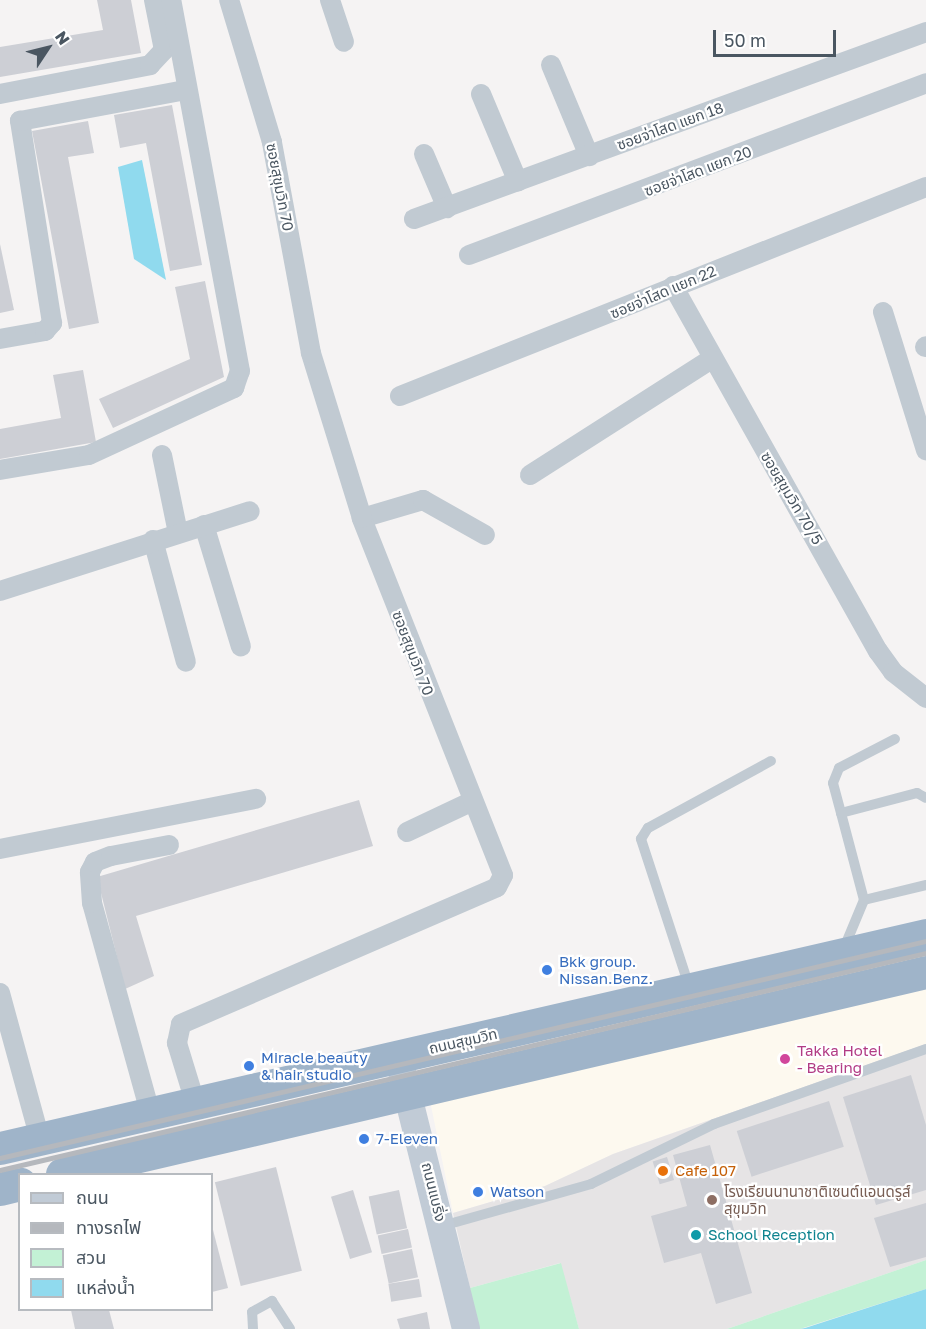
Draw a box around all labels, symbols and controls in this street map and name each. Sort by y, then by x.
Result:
north arrow [18,18,78,78]
scale bar [716,18,839,56]
text: N [51,27,74,48]
text: 50 m [724,29,766,51]
street label: ซอยจ่าโสด แยก 18 [614,98,726,154]
street label: ซอยสุขุมวิท 70 [263,141,297,233]
street label: ซอยจ่าโสด แยก 20 [642,142,754,200]
street label: ซอยจ่าโสด แยก 22 [607,262,719,322]
street label: ซอยสุขุมวิท 70/5 [757,448,827,548]
street label: ซอยสุขุมวิท 70 [389,608,437,698]
place label: Bkk group. Nissan.Benz. [559,952,653,987]
marker: Bkk group. Nissan.Benz. [540,963,554,977]
street label: ถนนสุขุมวิท [427,1024,499,1058]
place label: Takka Hotel - Bearing [797,1041,882,1076]
place label: Miracle beauty & hair studio [261,1048,368,1083]
marker: Takka Hotel - Bearing [778,1052,792,1066]
marker: Miracle beauty & hair studio [242,1059,256,1073]
place label: 7-Eleven [376,1130,438,1148]
marker: 7-Eleven [357,1132,371,1146]
street label: ถนนแบริ่ง [418,1161,450,1223]
place label: Cafe 107 [675,1162,736,1180]
marker: Cafe 107 [656,1164,670,1178]
legend [18,1173,213,1311]
place label: โรงเรียนนานาชาติเซนต์แอนดรูส์ สุขุมวิท [724,1182,911,1217]
place label: Watson [490,1183,544,1201]
marker: Watson [471,1185,485,1199]
text: ถนน [76,1186,109,1208]
marker: โรงเรียนนานาชาติเซนต์แอนดรูส์ สุขุมวิท [705,1193,719,1207]
text: ทางรถไฟ [76,1216,141,1238]
place label: School Reception [708,1226,835,1244]
marker: School Reception [689,1228,703,1242]
text: สวน [76,1246,106,1268]
text: แหล่งน้ำ [76,1276,135,1298]

